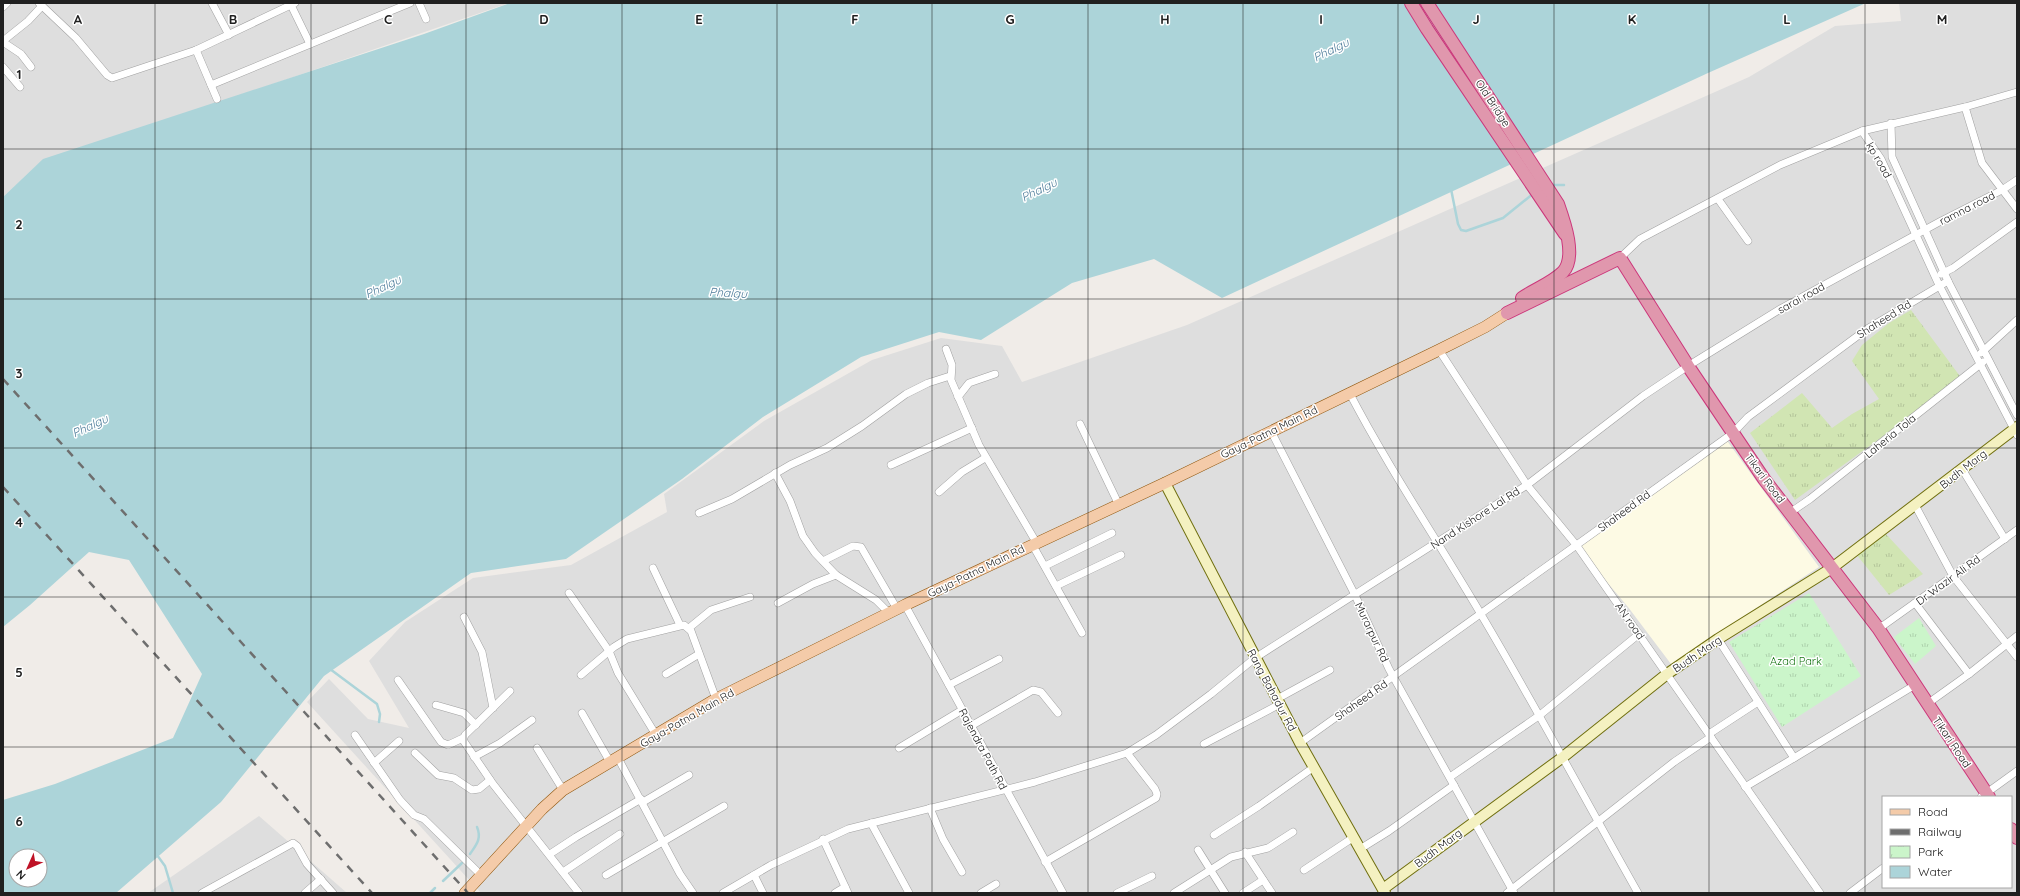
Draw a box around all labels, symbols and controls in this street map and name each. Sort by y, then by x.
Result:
text: A [74,11,83,27]
text: B [229,11,237,27]
text: C [384,11,392,27]
text: D [539,11,549,27]
text: E [695,11,703,27]
text: F [851,11,859,27]
text: G [1005,11,1015,27]
text: H [1160,11,1170,27]
text: I [1319,11,1323,27]
text: J [1472,11,1480,27]
text: K [1628,11,1637,27]
text: L [1783,11,1791,27]
text: M [1937,11,1947,27]
water label: Phalgu [1310,34,1352,65]
text: 1 [16,66,22,82]
street label: Old Bridge [1472,77,1514,129]
street label: kp road [1863,139,1895,181]
water label: Phalgu [1018,174,1060,205]
street label: ramna road [1937,188,1997,228]
text: 2 [15,216,23,232]
water label: Phalgu [362,271,404,301]
street label: sarai road [1775,279,1827,317]
water label: Phalgu [709,284,749,301]
street label: Shaheed Rd [1854,297,1914,341]
text: 3 [16,365,23,381]
street label: Gaya-Patna Main Rd [1218,402,1320,462]
water label: Phalgu [69,410,111,440]
street label: Laheria Tola [1861,411,1919,461]
street label: Budh Marg [1937,446,1989,492]
street label: Tikari Road [1742,450,1788,506]
street label: Nand Kishore Lal Rd [1428,484,1522,552]
street label: Shaheed Rd [1595,487,1653,535]
text: 4 [15,514,23,530]
street label: Gaya-Patna Main Rd [925,541,1027,601]
street label: Dr Wazir Ali Rd [1913,552,1983,608]
street label: Murarpur Rd [1352,600,1392,664]
street label: AN road [1612,600,1648,642]
street label: Budh Marg [1670,633,1724,675]
street label: Rang Bahadur Rd [1244,646,1300,734]
park label: Azad Park [1770,654,1822,668]
text: 5 [15,664,23,680]
street label: Shaheed Rd [1332,677,1390,723]
street label: Gaya-Patna Main Rd [638,685,736,751]
street label: Rajendra Path Rd [956,706,1010,792]
street label: Tikari Road [1930,714,1974,770]
legend [1882,796,2012,888]
text: Road [1918,804,1948,819]
text: 6 [15,813,23,829]
text: Railway [1918,824,1962,839]
street label: Budh Marg [1411,826,1465,870]
text: Park [1918,844,1943,859]
north arrow [8,848,48,888]
text: Water [1918,864,1953,879]
text: N [13,867,29,883]

